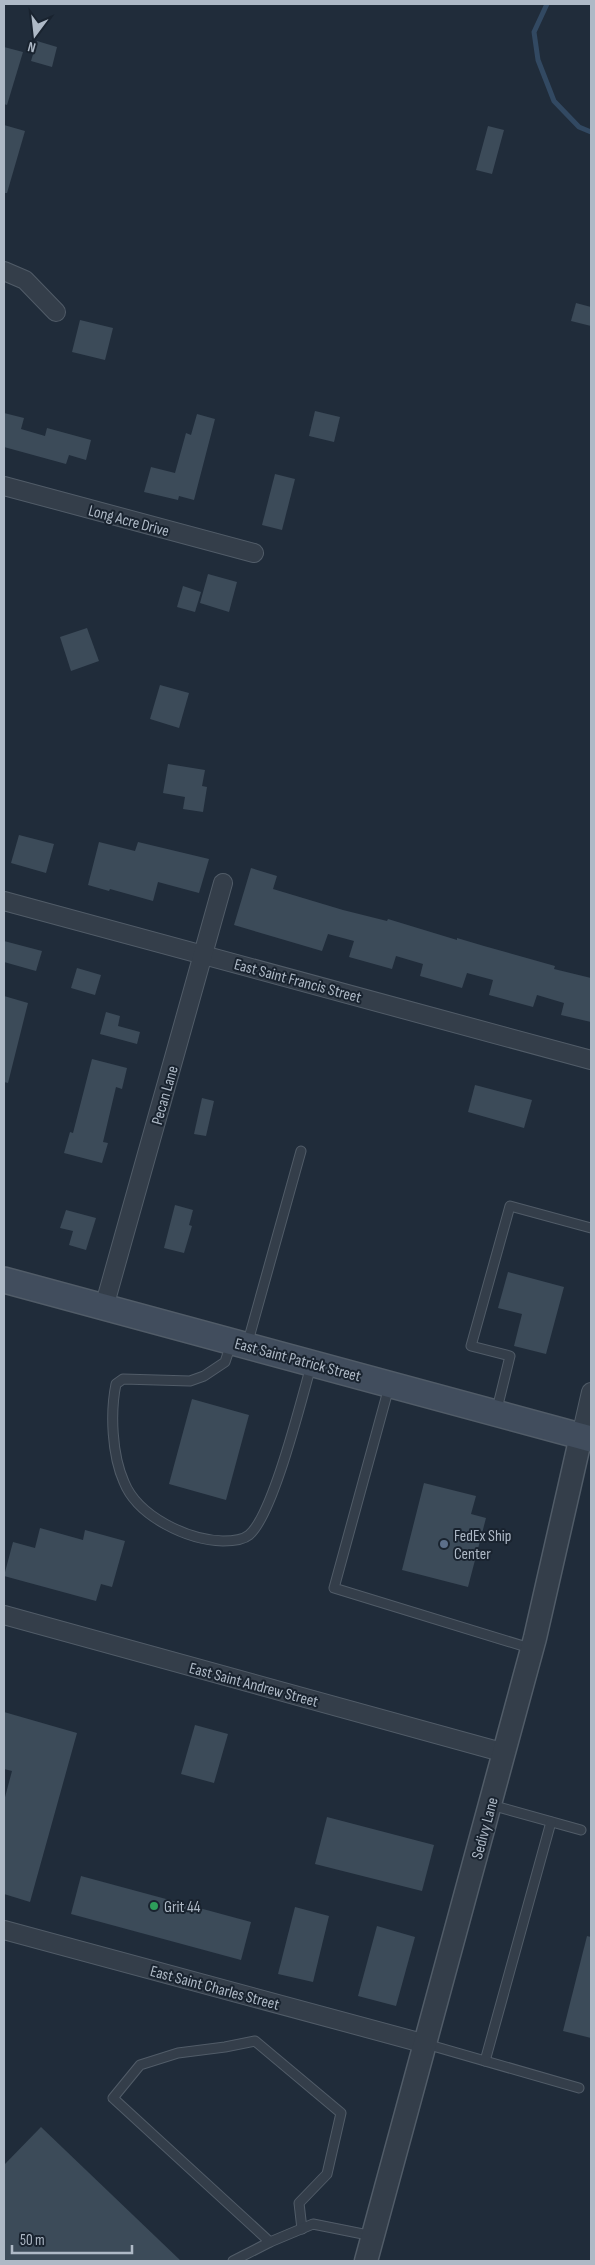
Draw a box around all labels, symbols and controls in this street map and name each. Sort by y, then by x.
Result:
north arrow [10,10,60,60]
text: N [26,38,38,56]
street label: Long Acre Drive [86,502,171,541]
street label: East Saint Francis Street [232,955,363,1008]
street label: Pecan Lane [148,1064,183,1127]
street label: East Saint Patrick Street [232,1334,363,1386]
place label: FedEx Ship Center [454,1527,511,1564]
marker: FedEx Ship Center [438,1538,450,1550]
street label: East Saint Andrew Street [187,1659,320,1712]
street label: Sedivy Lane [468,1795,503,1861]
place label: Grit 44 [164,1898,201,1917]
marker: Grit 44 [148,1900,160,1912]
street label: East Saint Charles Street [148,1962,281,2015]
scale bar [12,2222,132,2254]
text: 50 m [20,2231,45,2250]

